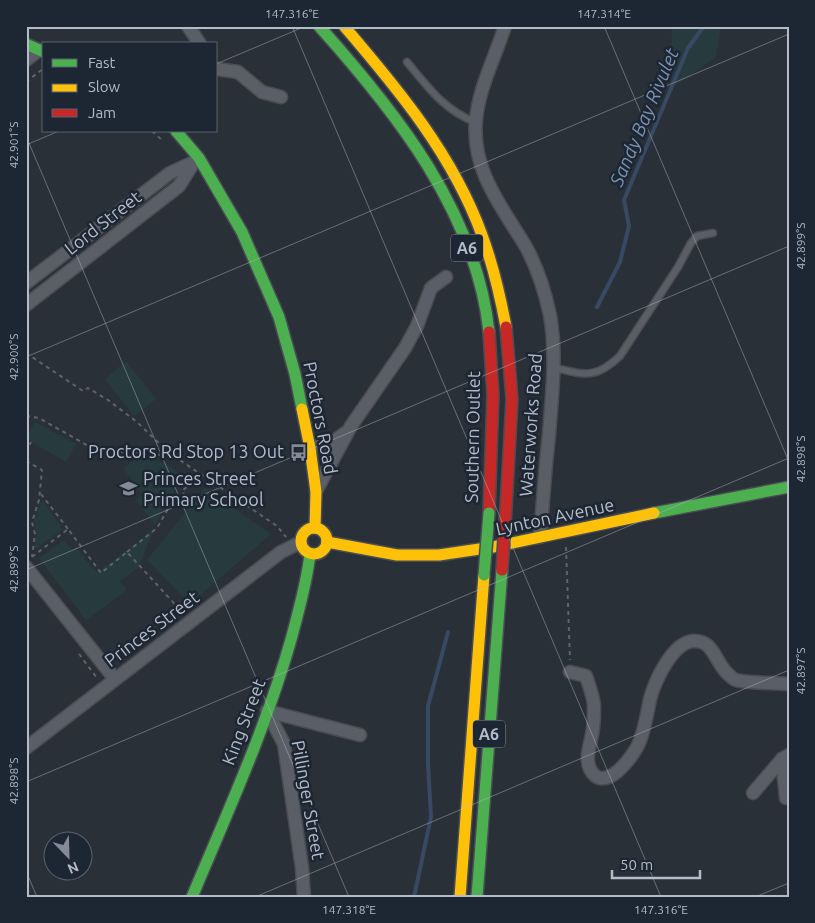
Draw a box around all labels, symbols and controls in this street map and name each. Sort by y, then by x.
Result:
text: 147.316°E [265,7,319,20]
text: 147.314°E [577,7,631,20]
legend [42,42,218,132]
water label: Sandy Bay Rivulet [605,44,683,190]
text: Fast [88,54,116,71]
text: Slow [88,78,121,95]
text: Jam [88,104,116,121]
text: 42.901°S [7,122,20,168]
street label: Lord Street [60,186,145,258]
text: 42.899°S [794,223,807,269]
road number: A6 [451,234,483,262]
text: 42.900°S [7,334,20,380]
street label: Waterworks Road [515,353,545,497]
street label: Proctors Road [300,360,342,476]
street label: Southern Outlet [461,371,483,503]
text: 42.898°S [794,436,807,482]
place label: Proctors Rd Stop 13 Out [88,441,284,461]
bus stop icon: Proctors Rd Stop 13 Out [288,442,308,462]
place label: Princes Street Primary School [143,468,264,509]
school or university icon: Princes Street Primary School [119,479,139,499]
street label: Lynton Avenue [494,494,616,538]
text: 42.899°S [7,546,20,592]
street label: Princes Street [100,586,202,670]
text: 42.897°S [794,648,807,694]
street label: King Street [217,676,269,768]
road number: A6 [473,721,505,748]
street label: Pillinger Street [289,739,329,861]
text: 42.898°S [7,758,20,804]
north arrow [42,830,92,880]
scale bar [612,848,700,880]
text: 50 m [620,856,653,873]
text: N [65,859,81,877]
text: 147.318°E [322,903,376,916]
text: 147.316°E [634,903,688,916]

